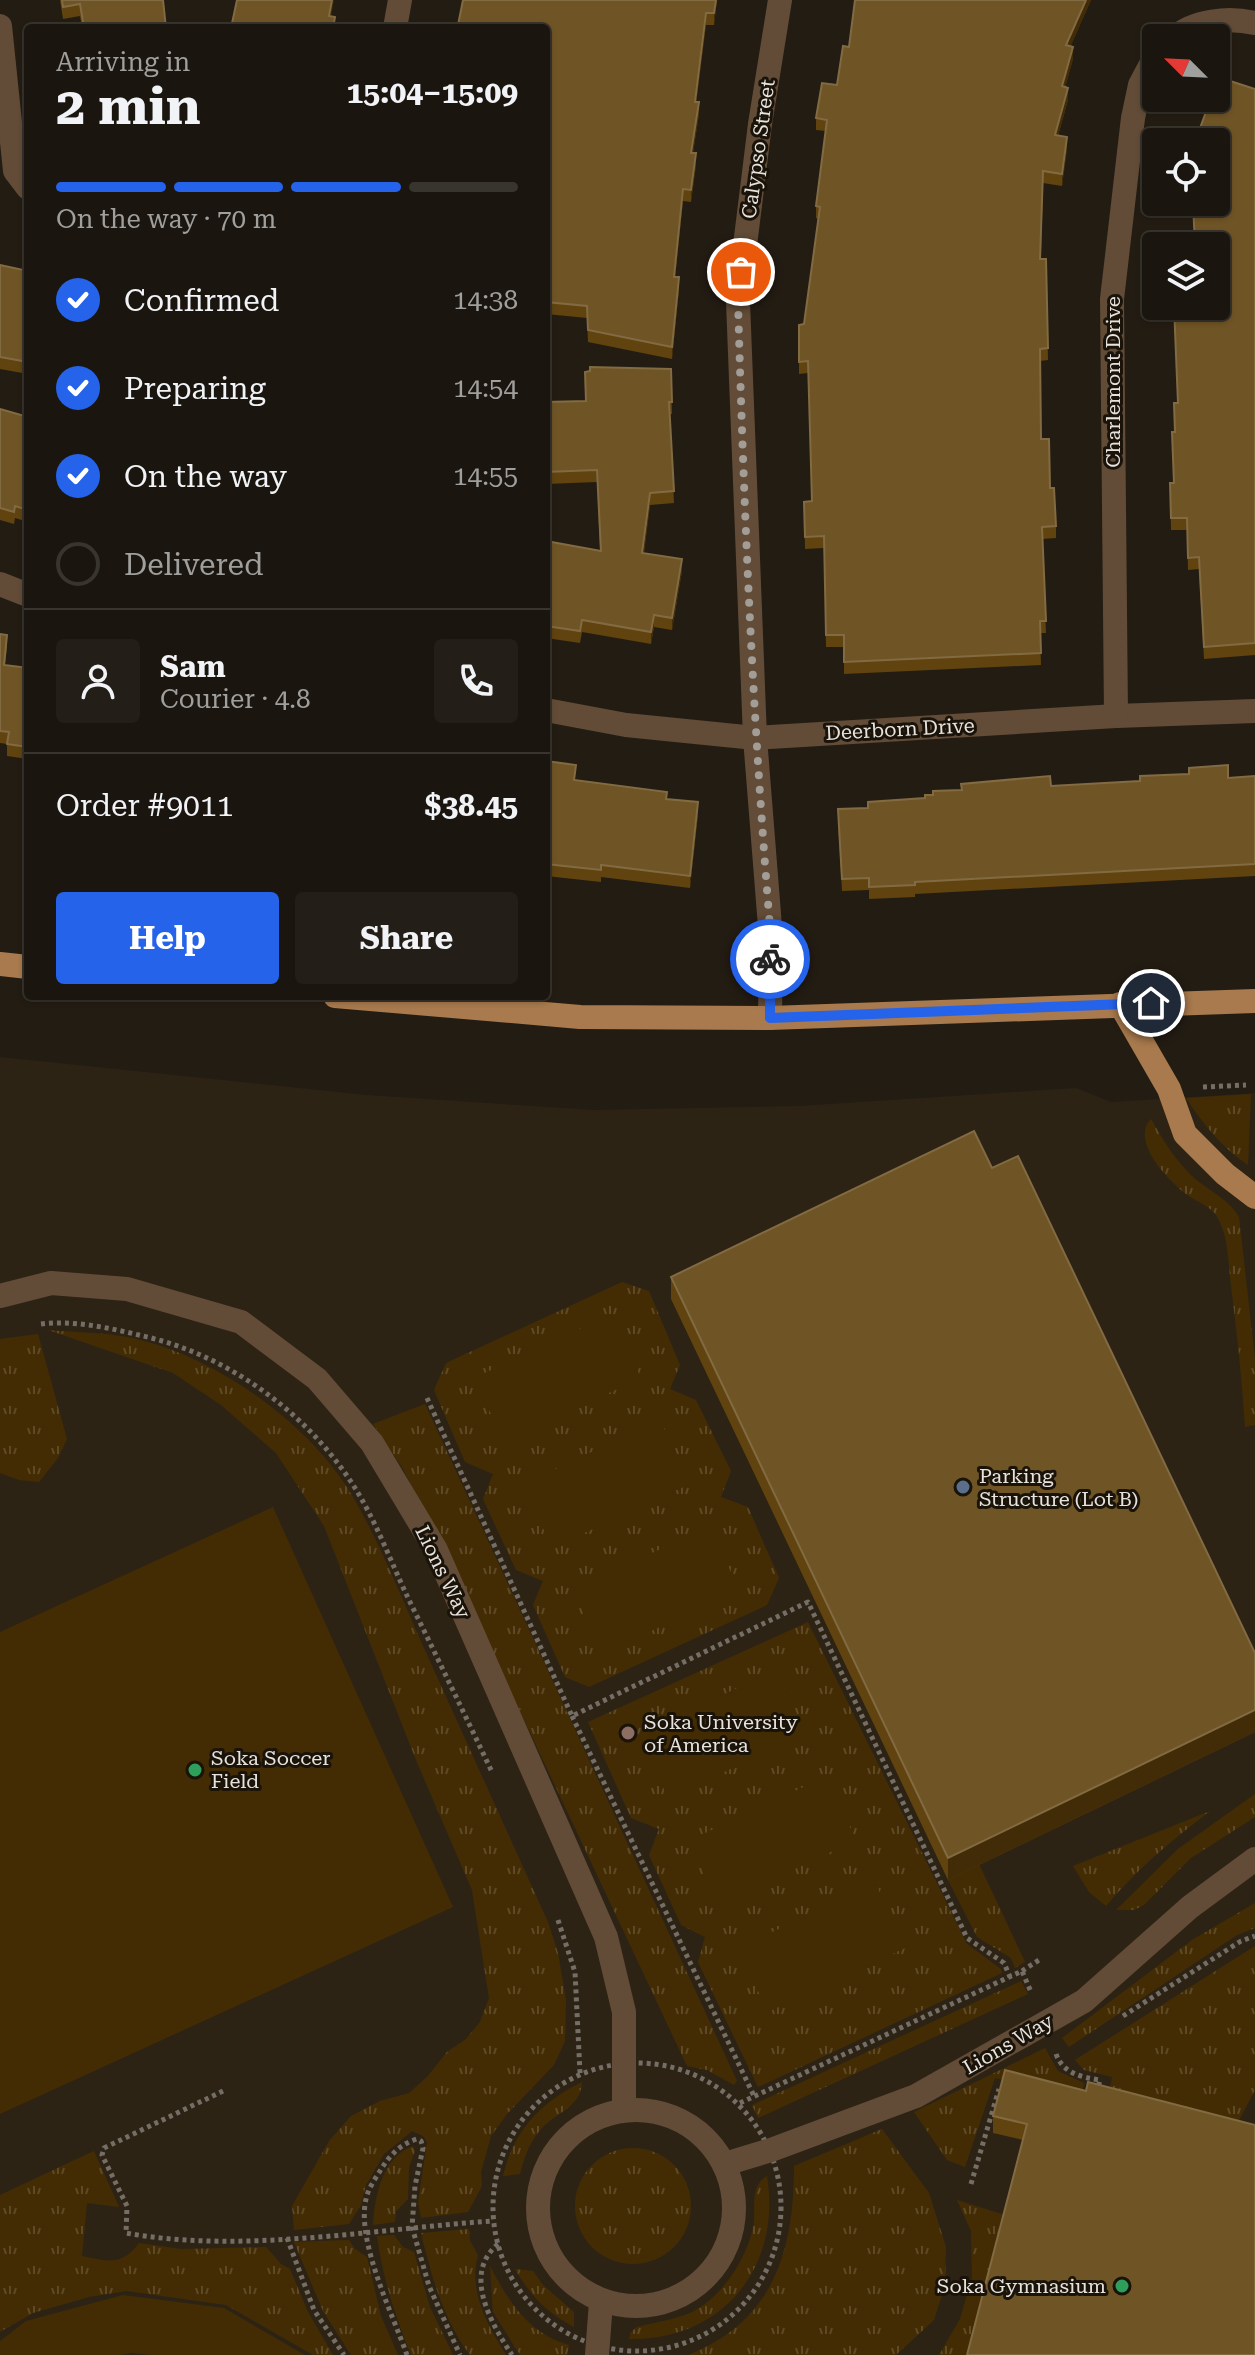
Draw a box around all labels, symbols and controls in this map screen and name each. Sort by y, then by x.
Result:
north arrow [1142,24,1230,112]
map controls [1142,24,1230,320]
text: Arriving in [56,47,190,77]
text: 15:04–15:09 [346,75,518,110]
text: 2 min [56,76,201,137]
street label: Calypso Street [736,77,780,220]
button: locate [1142,128,1230,216]
text: On the way · 70 m [56,204,276,234]
button: layers [1142,232,1230,320]
pin [707,238,775,306]
icon: bag [719,250,763,294]
icon: check [56,278,100,322]
text: Confirmed [124,283,279,318]
text: 14:38 [453,285,518,315]
street label: Charlemont Drive [1101,296,1125,468]
icon: check [56,366,100,410]
text: Preparing [124,371,266,406]
text: 14:54 [453,373,518,403]
icon: check [56,454,100,498]
text: On the way [124,459,287,494]
text: 14:55 [453,461,518,491]
text: Delivered [124,547,263,582]
button: person [56,639,140,723]
button: phone [434,639,518,723]
text: Sam [160,649,226,684]
text: Courier · 4.8 [160,684,310,714]
street label: Deerborn Drive [825,713,975,745]
text: Order #9011 [56,788,234,823]
text: $38.45 [425,788,518,823]
button: Help [56,892,279,984]
button: Share [295,892,518,984]
courier [730,919,810,999]
icon: bike [748,937,792,981]
pin [1117,969,1185,1037]
icon: home [1129,981,1173,1025]
place label: Parking Structure (Lot B) [979,1464,1138,1511]
marker: Parking Structure (Lot B) [954,1478,972,1496]
street label: Lions Way [410,1522,476,1622]
place label: Soka University of America [644,1710,798,1757]
marker: Soka University of America [619,1724,637,1742]
place label: Soka Soccer Field [211,1746,331,1793]
marker: Soka Soccer Field [186,1761,204,1779]
street label: Lions Way [959,2008,1058,2079]
place label: Soka Gymnasium [937,2274,1106,2298]
marker: Soka Gymnasium [1113,2277,1131,2295]

